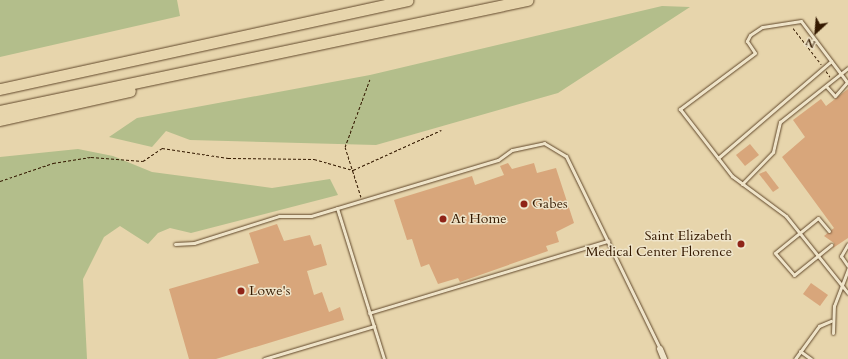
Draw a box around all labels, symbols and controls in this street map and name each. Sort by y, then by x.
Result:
north arrow [796,12,836,52]
text: N [803,34,818,52]
place label: Gabes [532,196,568,212]
marker: Gabes [519,199,529,209]
place label: At Home [451,211,507,227]
marker: At Home [438,214,448,224]
place label: Saint Elizabeth Medical Center Florence [585,228,732,260]
marker: Saint Elizabeth Medical Center Florence [735,238,747,250]
place label: Lowe's [249,283,290,299]
marker: Lowe's [236,286,246,296]

